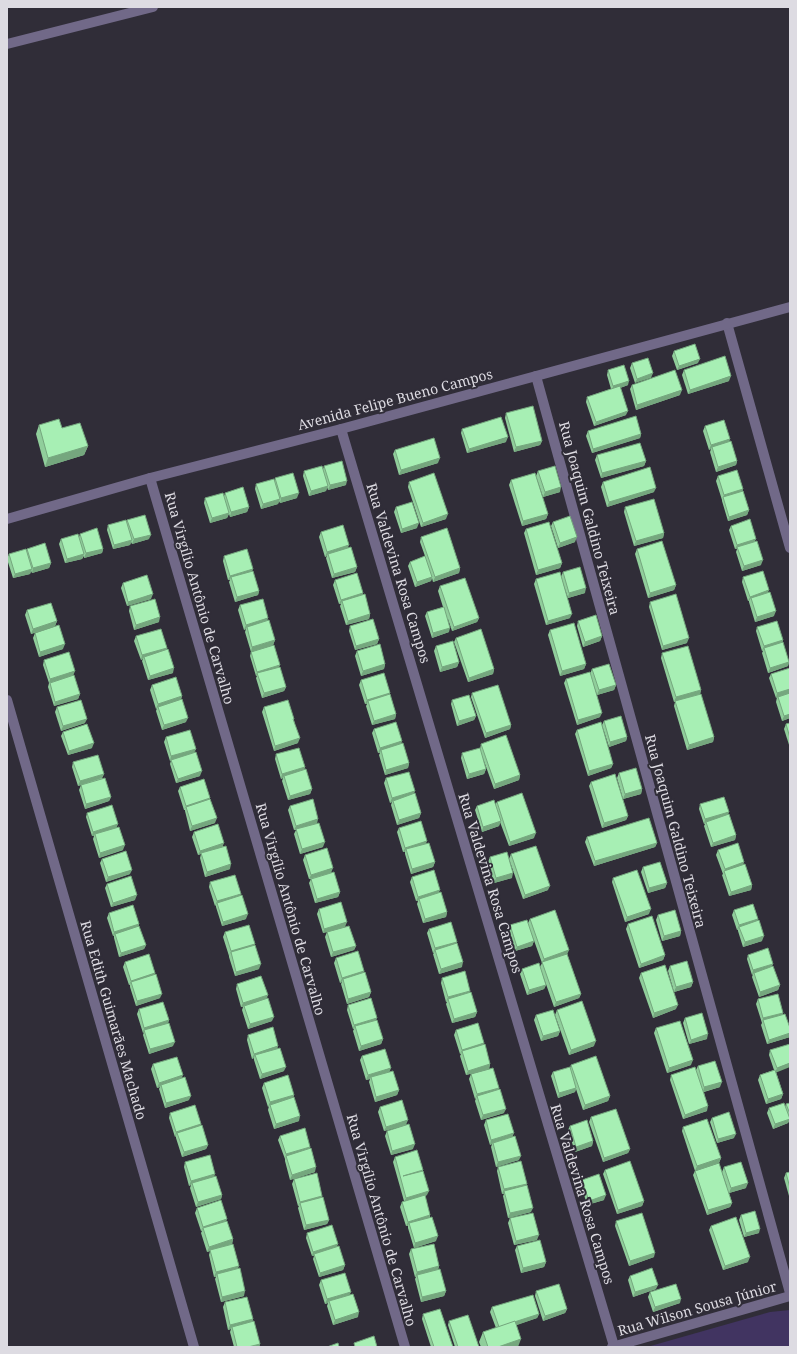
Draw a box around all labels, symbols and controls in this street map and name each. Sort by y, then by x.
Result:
street label: Avenida Felipe Bueno Campos [295,364,495,434]
street label: Rua Joaquim Galdino Teixeira [555,419,625,617]
street label: Rua Valdevina Rosa Campos [363,481,435,665]
street label: Rua Virgílio Antônio de Carvalho [161,490,239,706]
street label: Rua Joaquim Galdino Teixeira [641,732,711,930]
street label: Rua Valdevina Rosa Campos [455,791,527,975]
street label: Rua Virgílio Antônio de Carvalho [252,801,330,1017]
street label: Rua Edith Guimarães Machado [76,918,152,1122]
street label: Rua Valdevina Rosa Campos [547,1102,619,1286]
street label: Rua Virgílio Antônio de Carvalho [343,1112,421,1328]
street label: Rua Wilson Sousa Júnior [615,1276,779,1340]

